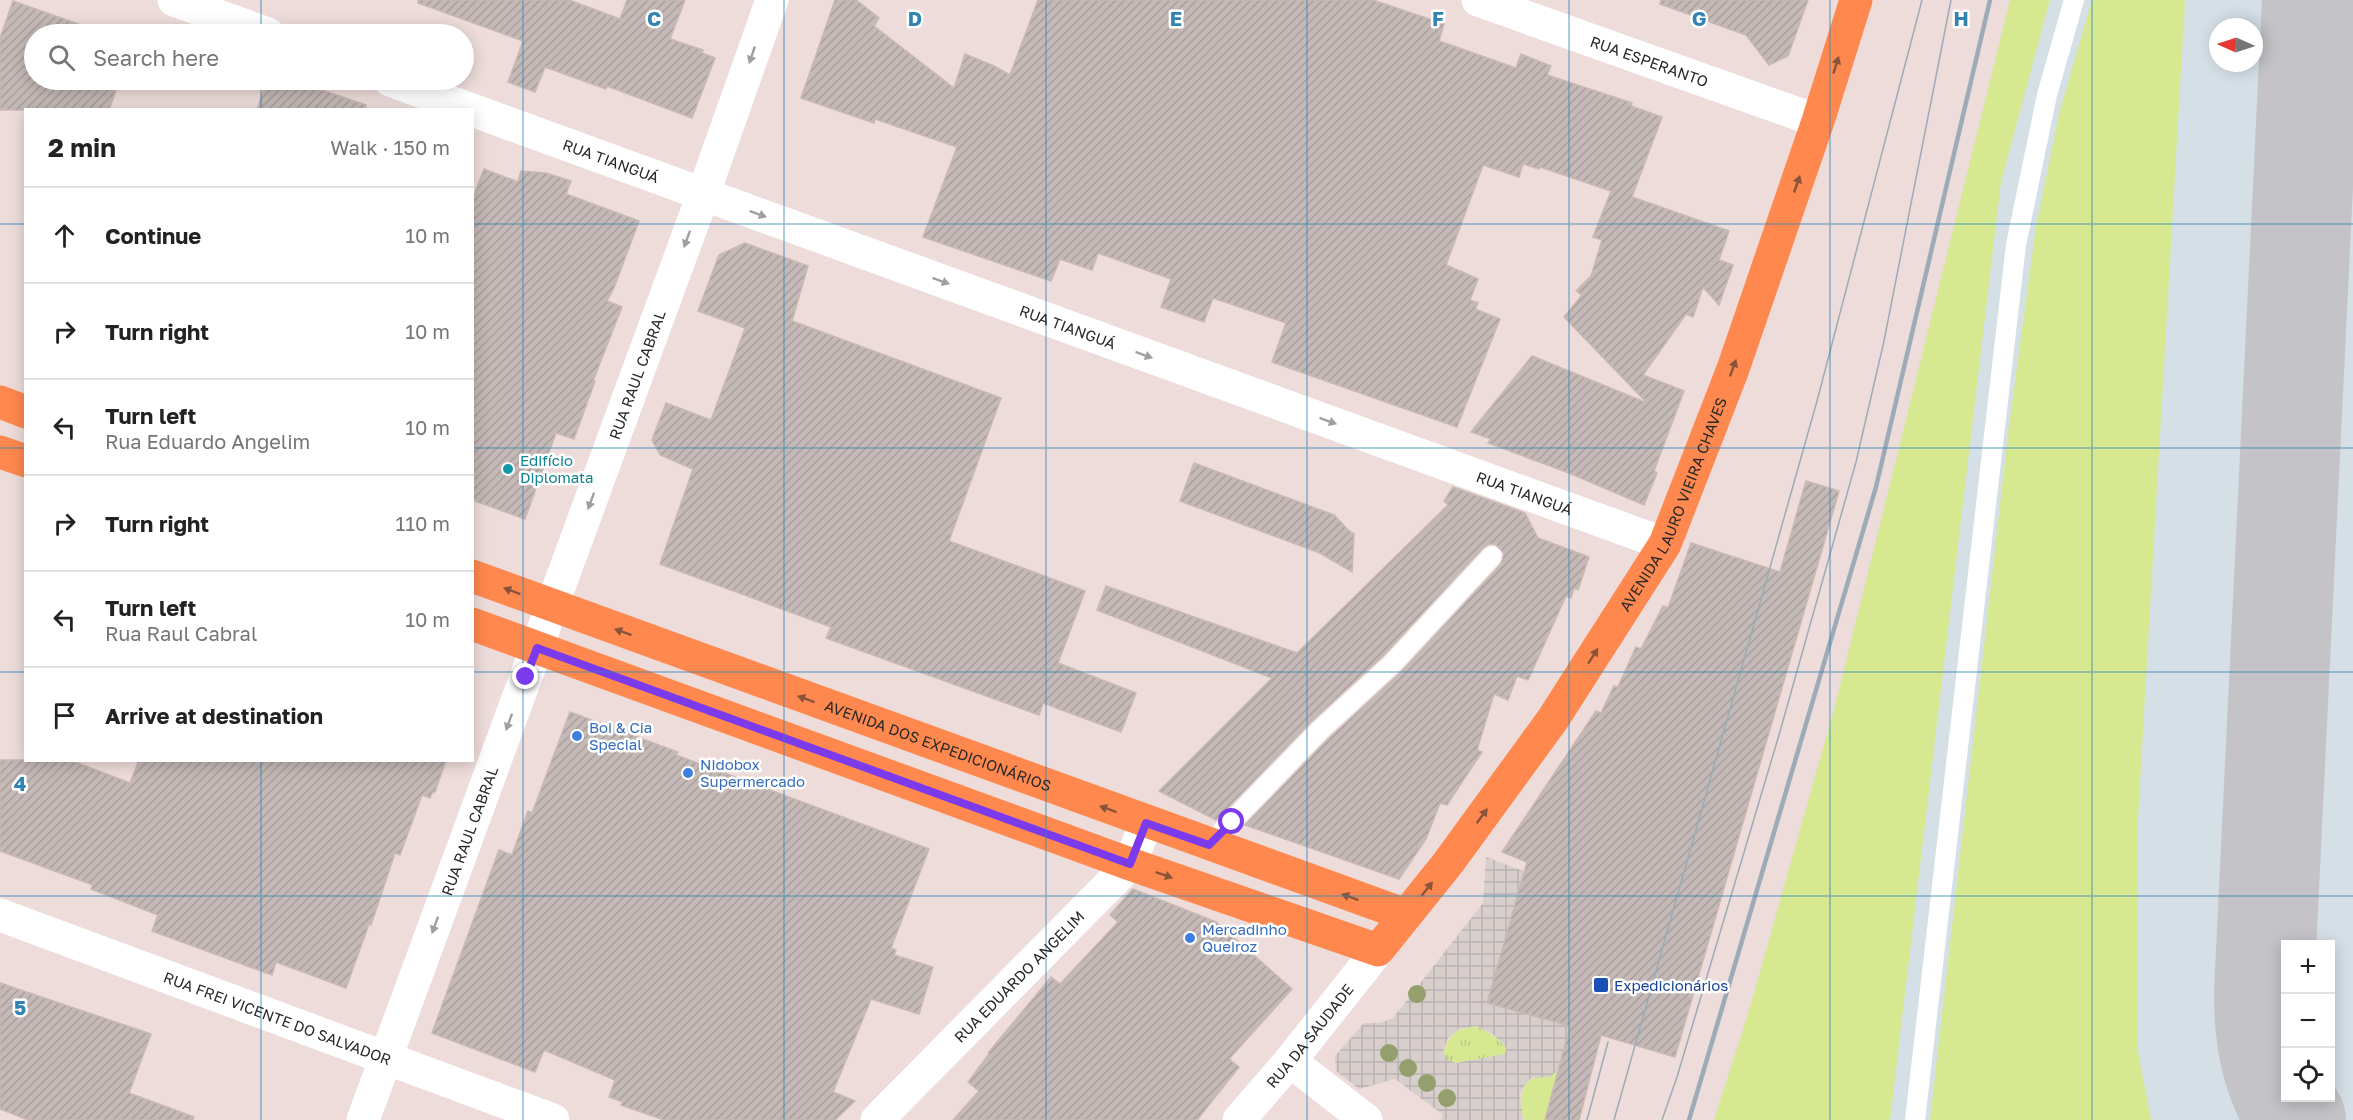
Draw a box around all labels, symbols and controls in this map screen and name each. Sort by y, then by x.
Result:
text: C [647,6,661,30]
text: D [908,6,922,30]
text: E [1170,6,1182,30]
text: F [1432,6,1444,30]
text: G [1692,6,1706,30]
text: H [1953,6,1969,30]
north arrow [2209,18,2263,72]
search box [24,24,474,90]
street label: RUA ESPERANTO [1588,32,1711,90]
icon: search [45,41,78,74]
text: Search here [93,44,219,71]
one-way arrow [747,46,757,64]
one-way arrow [1832,56,1841,74]
text: 2 min [48,132,116,163]
text: Walk · 150 m [330,135,450,159]
street label: RUA TIANGUÁ [561,135,662,186]
one-way arrow [1792,175,1802,193]
one-way arrow [749,210,767,220]
icon: ahead [48,219,81,252]
text: Continue [105,222,201,249]
text: 10 m [405,223,450,247]
one-way arrow [682,230,691,248]
one-way arrow [933,276,951,286]
street label: RUA TIANGUÁ [1017,301,1118,352]
street label: RUA RAUL CABRAL [605,307,669,442]
icon: right [48,315,81,348]
text: Turn right [105,318,209,345]
text: 10 m [405,319,450,343]
one-way arrow [1136,350,1154,360]
one-way arrow [1729,359,1738,377]
street label: AVENIDA LAURO VIEIRA CHAVES [1615,395,1730,614]
text: Turn left [105,402,196,429]
icon: left [48,411,81,444]
text: 10 m [405,415,450,439]
one-way arrow [1319,417,1337,427]
text: Rua Eduardo Angelim [105,429,310,453]
place label: Edifício Diplomata [520,451,593,486]
marker: Edifício Diplomata [501,462,515,476]
street label: RUA TIANGUÁ [1474,467,1575,519]
one-way arrow [586,492,596,510]
icon: right [48,507,81,540]
text: Turn right [105,510,209,537]
text: 110 m [396,511,450,535]
one-way arrow [503,586,521,596]
text: Turn left [105,594,196,621]
icon: left [48,603,81,636]
text: 10 m [405,607,450,631]
text: Rua Raul Cabral [105,621,257,645]
one-way arrow [614,627,632,637]
one-way arrow [1588,647,1599,664]
route end [512,663,538,689]
one-way arrow [797,694,815,703]
street label: AVENIDA DOS EXPEDICIONÁRIOS [823,696,1054,795]
icon: arrive [48,699,81,732]
text: Arrive at destination [105,702,323,729]
one-way arrow [504,713,514,731]
place label: Boi & Cia Special [589,718,652,753]
marker: Boi & Cia Special [570,729,584,743]
place label: Nidobox Supermercado [700,755,805,790]
street label: RUA RAUL CABRAL [437,763,501,898]
marker: Nidobox Supermercado [681,766,695,780]
text: 4 [14,771,26,795]
one-way arrow [1099,803,1117,813]
route start [1218,808,1244,834]
one-way arrow [1476,808,1488,824]
one-way arrow [1155,871,1173,881]
one-way arrow [1420,881,1433,897]
one-way arrow [1341,891,1359,901]
street label: RUA EDUARDO ANGELIM [950,907,1088,1046]
one-way arrow [430,916,439,934]
place label: Mercadinho Queiroz [1202,920,1287,955]
marker: Mercadinho Queiroz [1183,931,1197,945]
map controls [2281,940,2335,1102]
button: + [2281,940,2335,994]
street label: RUA FREI VICENTE DO SALVADOR [161,967,394,1068]
marker: Expedicionários [1592,976,1610,994]
place label: Expedicionários [1614,976,1728,994]
street label: RUA DA SAUDADE [1262,980,1357,1091]
button: − [2281,994,2335,1048]
text: 5 [14,995,26,1019]
button: locate [2281,1048,2335,1102]

